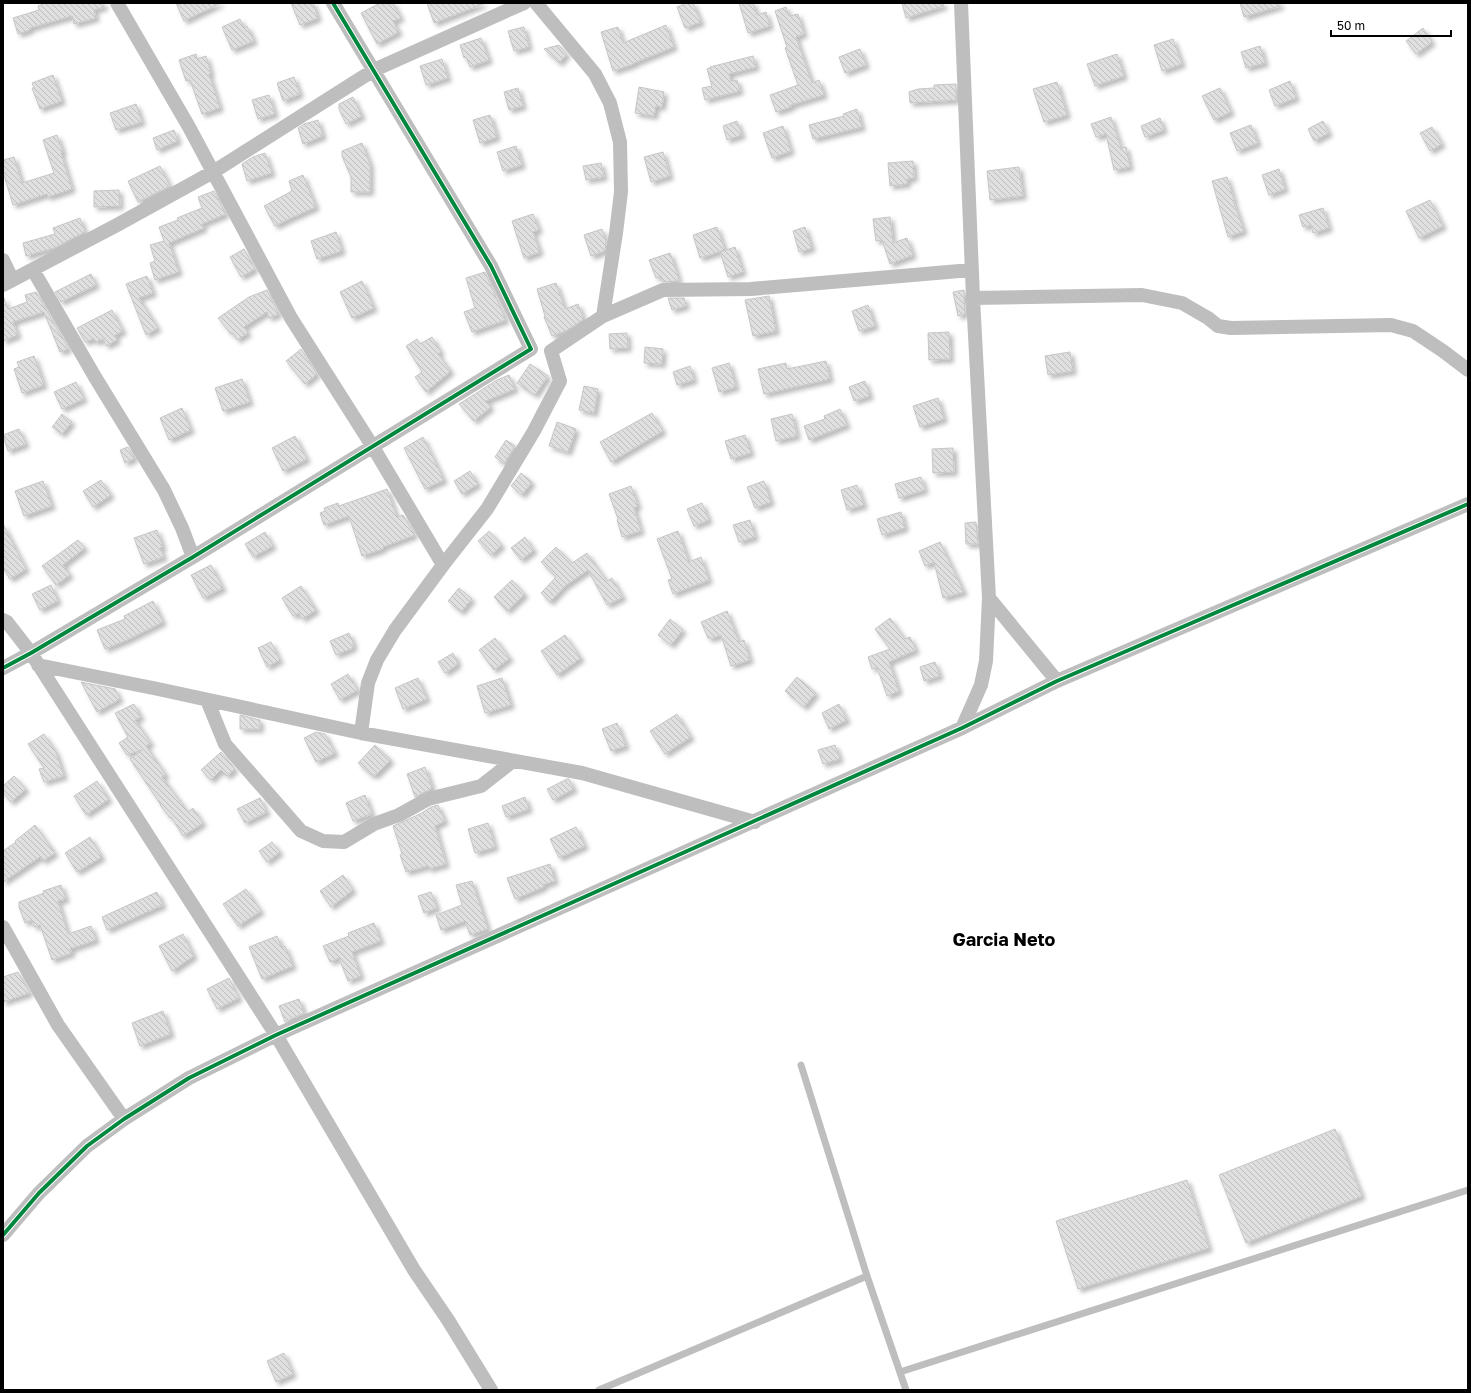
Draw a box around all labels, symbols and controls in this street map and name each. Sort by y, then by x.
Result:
scale bar [1331,12,1451,38]
text: 50 m [1337,18,1365,33]
district label: Garcia Neto [953,928,1056,950]

